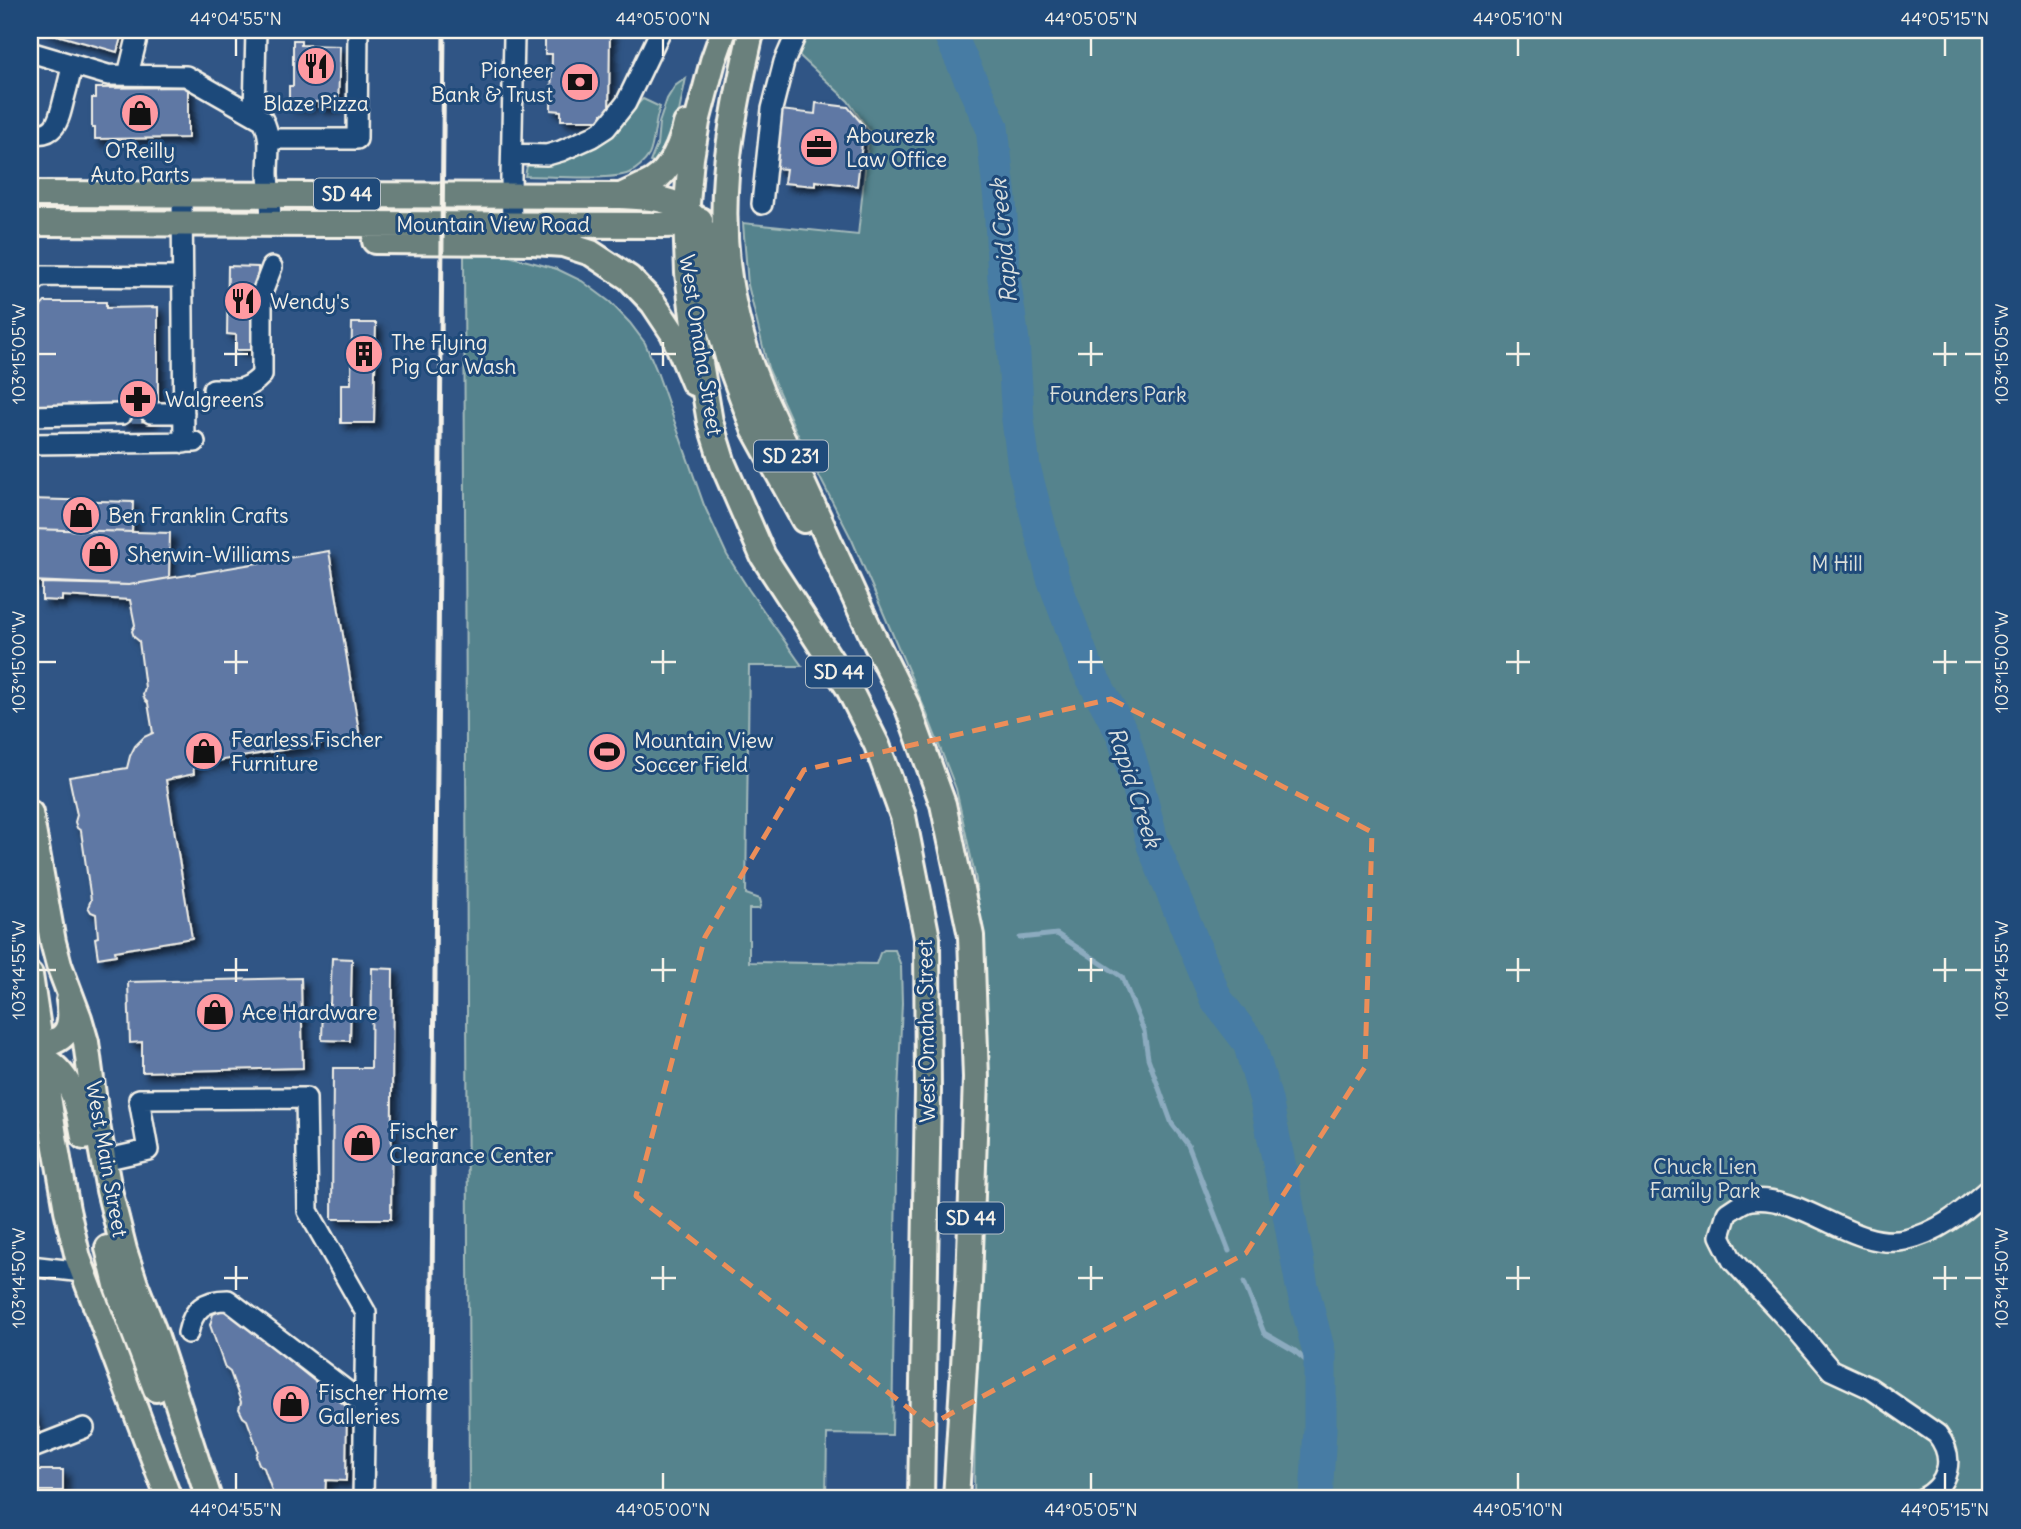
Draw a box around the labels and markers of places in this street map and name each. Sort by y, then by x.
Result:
restaurant icon: Blaze Pizza [295,45,337,87]
place label: Pioneer Bank & Trust [431,57,553,108]
bank icon: Pioneer Bank & Trust [559,61,601,103]
place label: Blaze Pizza [263,90,369,117]
shop icon: O'Reilly Auto Parts [119,92,161,134]
place label: Abourezk Law Office [846,122,947,173]
office icon: Abourezk Law Office [798,126,840,168]
place label: O'Reilly Auto Parts [91,137,189,188]
restaurant icon: Wendy's [222,280,264,322]
place label: Wendy's [270,288,350,315]
place label: The Flying Pig Car Wash [391,329,516,380]
building icon: The Flying Pig Car Wash [343,333,385,375]
pharmacy icon: Walgreens [117,378,159,420]
place label: Walgreens [165,386,264,413]
shop icon: Ben Franklin Crafts [60,494,102,536]
place label: Ben Franklin Crafts [108,502,289,529]
shop icon: Sherwin-Williams [79,533,121,575]
place label: Sherwin-Williams [127,541,290,568]
place label: Fearless Fischer Furniture [231,726,383,777]
place label: Mountain View Soccer Field [634,727,773,778]
shop icon: Fearless Fischer Furniture [183,730,225,772]
sports icon: Mountain View Soccer Field [586,731,628,773]
shop icon: Ace Hardware [194,991,236,1033]
place label: Ace Hardware [242,999,378,1026]
place label: Fischer Clearance Center [389,1118,554,1169]
shop icon: Fischer Clearance Center [341,1122,383,1164]
place label: Fischer Home Galleries [318,1379,448,1430]
shop icon: Fischer Home Galleries [270,1383,312,1425]

